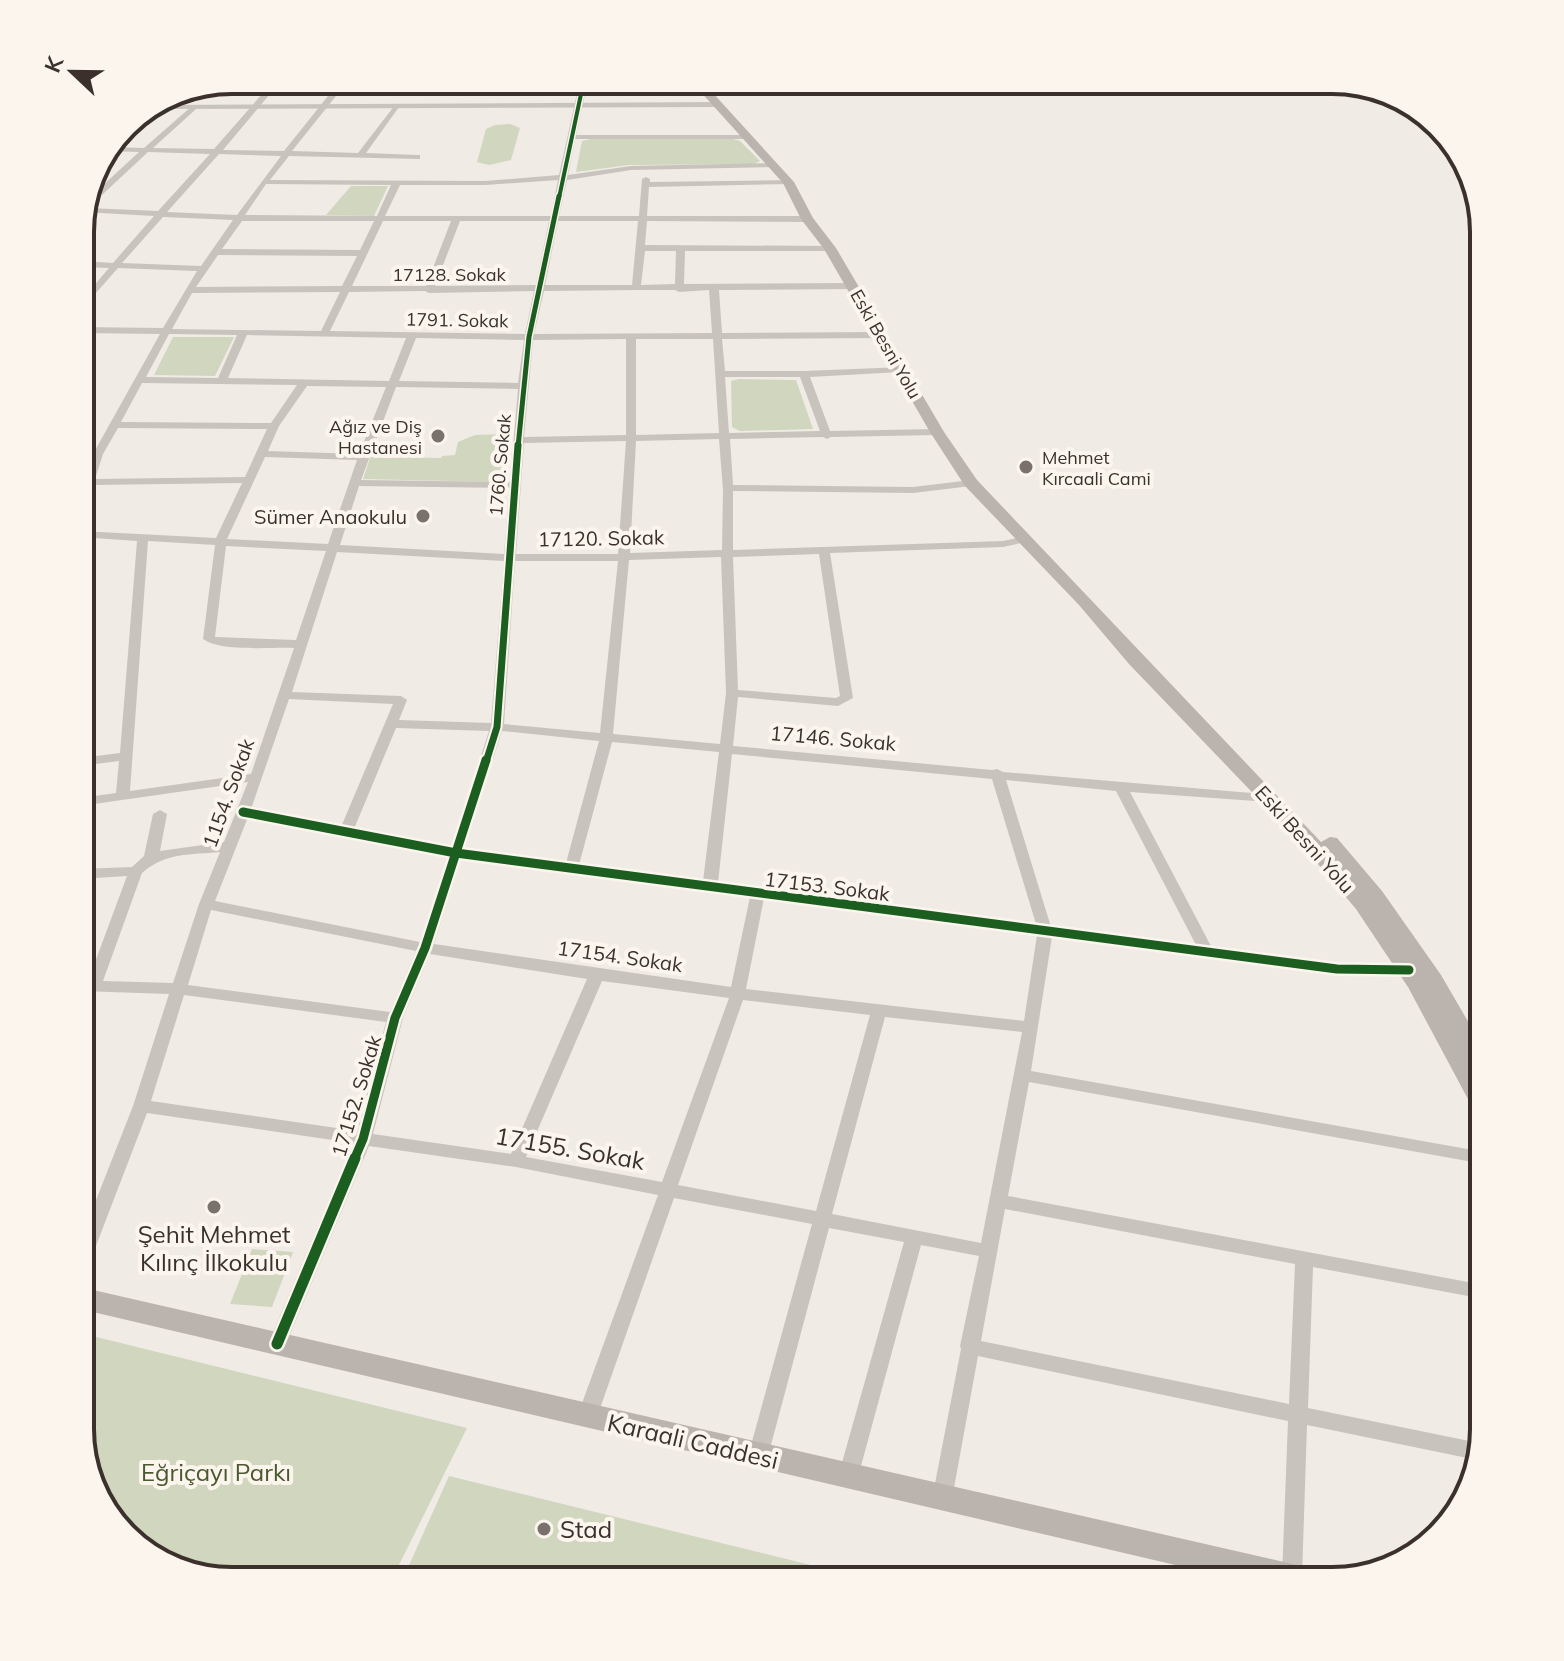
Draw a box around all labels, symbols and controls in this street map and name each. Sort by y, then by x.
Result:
north arrow [32,32,112,112]
text: K [38,51,70,77]
street label: 17128. Sokak [392,263,506,286]
street label: Eski Besni Yolu [845,285,927,403]
street label: 1791. Sokak [405,308,509,332]
street label: 1760. Sokak [484,412,516,517]
place label: Ağız ve Diş Hastanesi [329,415,422,459]
marker: Ağız ve Diş Hastanesi [429,427,447,445]
place label: Mehmet Kırcaali Cami [1042,446,1151,490]
marker: Mehmet Kırcaali Cami [1017,458,1035,476]
place label: Sümer Anaokulu [254,504,407,529]
marker: Sümer Anaokulu [414,507,432,525]
street label: 17120. Sokak [538,524,665,552]
street label: 17146. Sokak [769,720,898,756]
street label: 1154. Sokak [197,734,260,851]
street label: Eski Besni Yolu [1250,780,1360,898]
street label: 17153. Sokak [763,866,892,906]
street label: 17154. Sokak [556,935,685,977]
street label: 17152. Sokak [326,1031,387,1160]
street label: 17155. Sokak [493,1120,648,1176]
marker: Şehit Mehmet Kılınç İlkokulu [205,1198,223,1216]
place label: Şehit Mehmet Kılınç İlkokulu [138,1219,290,1277]
street label: Karaali Caddesi [605,1407,781,1475]
park label: Eğriçayı Parkı [141,1457,291,1487]
place label: Stad [560,1514,612,1544]
marker: Stad [535,1520,553,1538]

